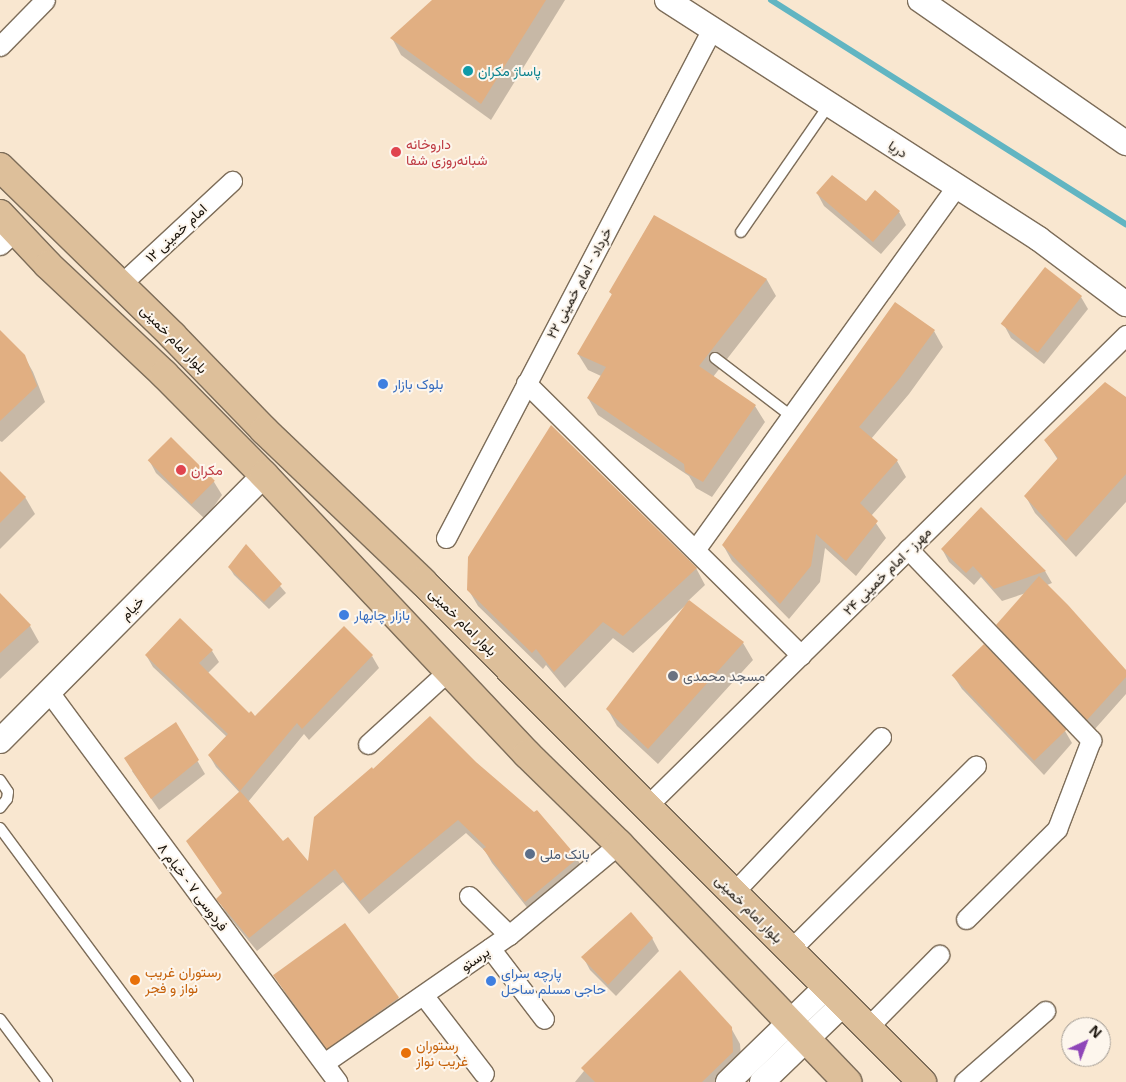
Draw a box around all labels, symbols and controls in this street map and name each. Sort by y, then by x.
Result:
place label: پاساژ مکران [478,63,541,79]
marker: پاساژ مکران [462,65,474,77]
place label: داروخانه شبانه‌روزی شفا [406,136,488,168]
street label: دریا [885,137,911,161]
marker: داروخانه شبانه‌روزی شفا [390,146,402,158]
street label: امام خمینی ۱۲ [142,200,210,266]
street label: خرداد - امام خمینی ۲۲ [543,225,615,341]
street label: بلوار امام خمینی [137,301,211,377]
place label: بلوک بازار [393,376,443,392]
marker: بلوک بازار [377,378,389,390]
place label: مکران [191,462,223,478]
marker: مکران [175,464,187,476]
street label: مهرز - امام خمینی ۲۴ [839,523,935,619]
street label: بلوار امام خمینی [426,585,500,659]
street label: خیام [117,593,147,623]
place label: بازار چابهار [354,607,410,623]
marker: بازار چابهار [338,609,350,621]
place label: مسجد محمدی [683,668,765,684]
marker: مسجد محمدی [667,670,679,682]
street label: فردوسی ۷ - خیام ۸ [154,840,232,934]
place label: بانک ملی [540,846,590,862]
marker: بانک ملی [524,848,536,860]
street label: بلوار امام خمینی [712,872,786,946]
street label: پرستو [457,943,493,975]
place label: رستوران غریب نواز و فجر [145,964,221,996]
place label: پارچه سرای حاجی مسلم ساحل [501,965,606,998]
marker: رستوران غریب نواز و فجر [129,974,141,986]
marker: پارچه سرای حاجی مسلم ساحل [485,975,497,987]
north arrow [1061,1017,1111,1067]
text: N [1085,1021,1107,1042]
place label: رستوران غریب نواز [416,1037,468,1070]
marker: رستوران غریب نواز [400,1047,412,1059]

